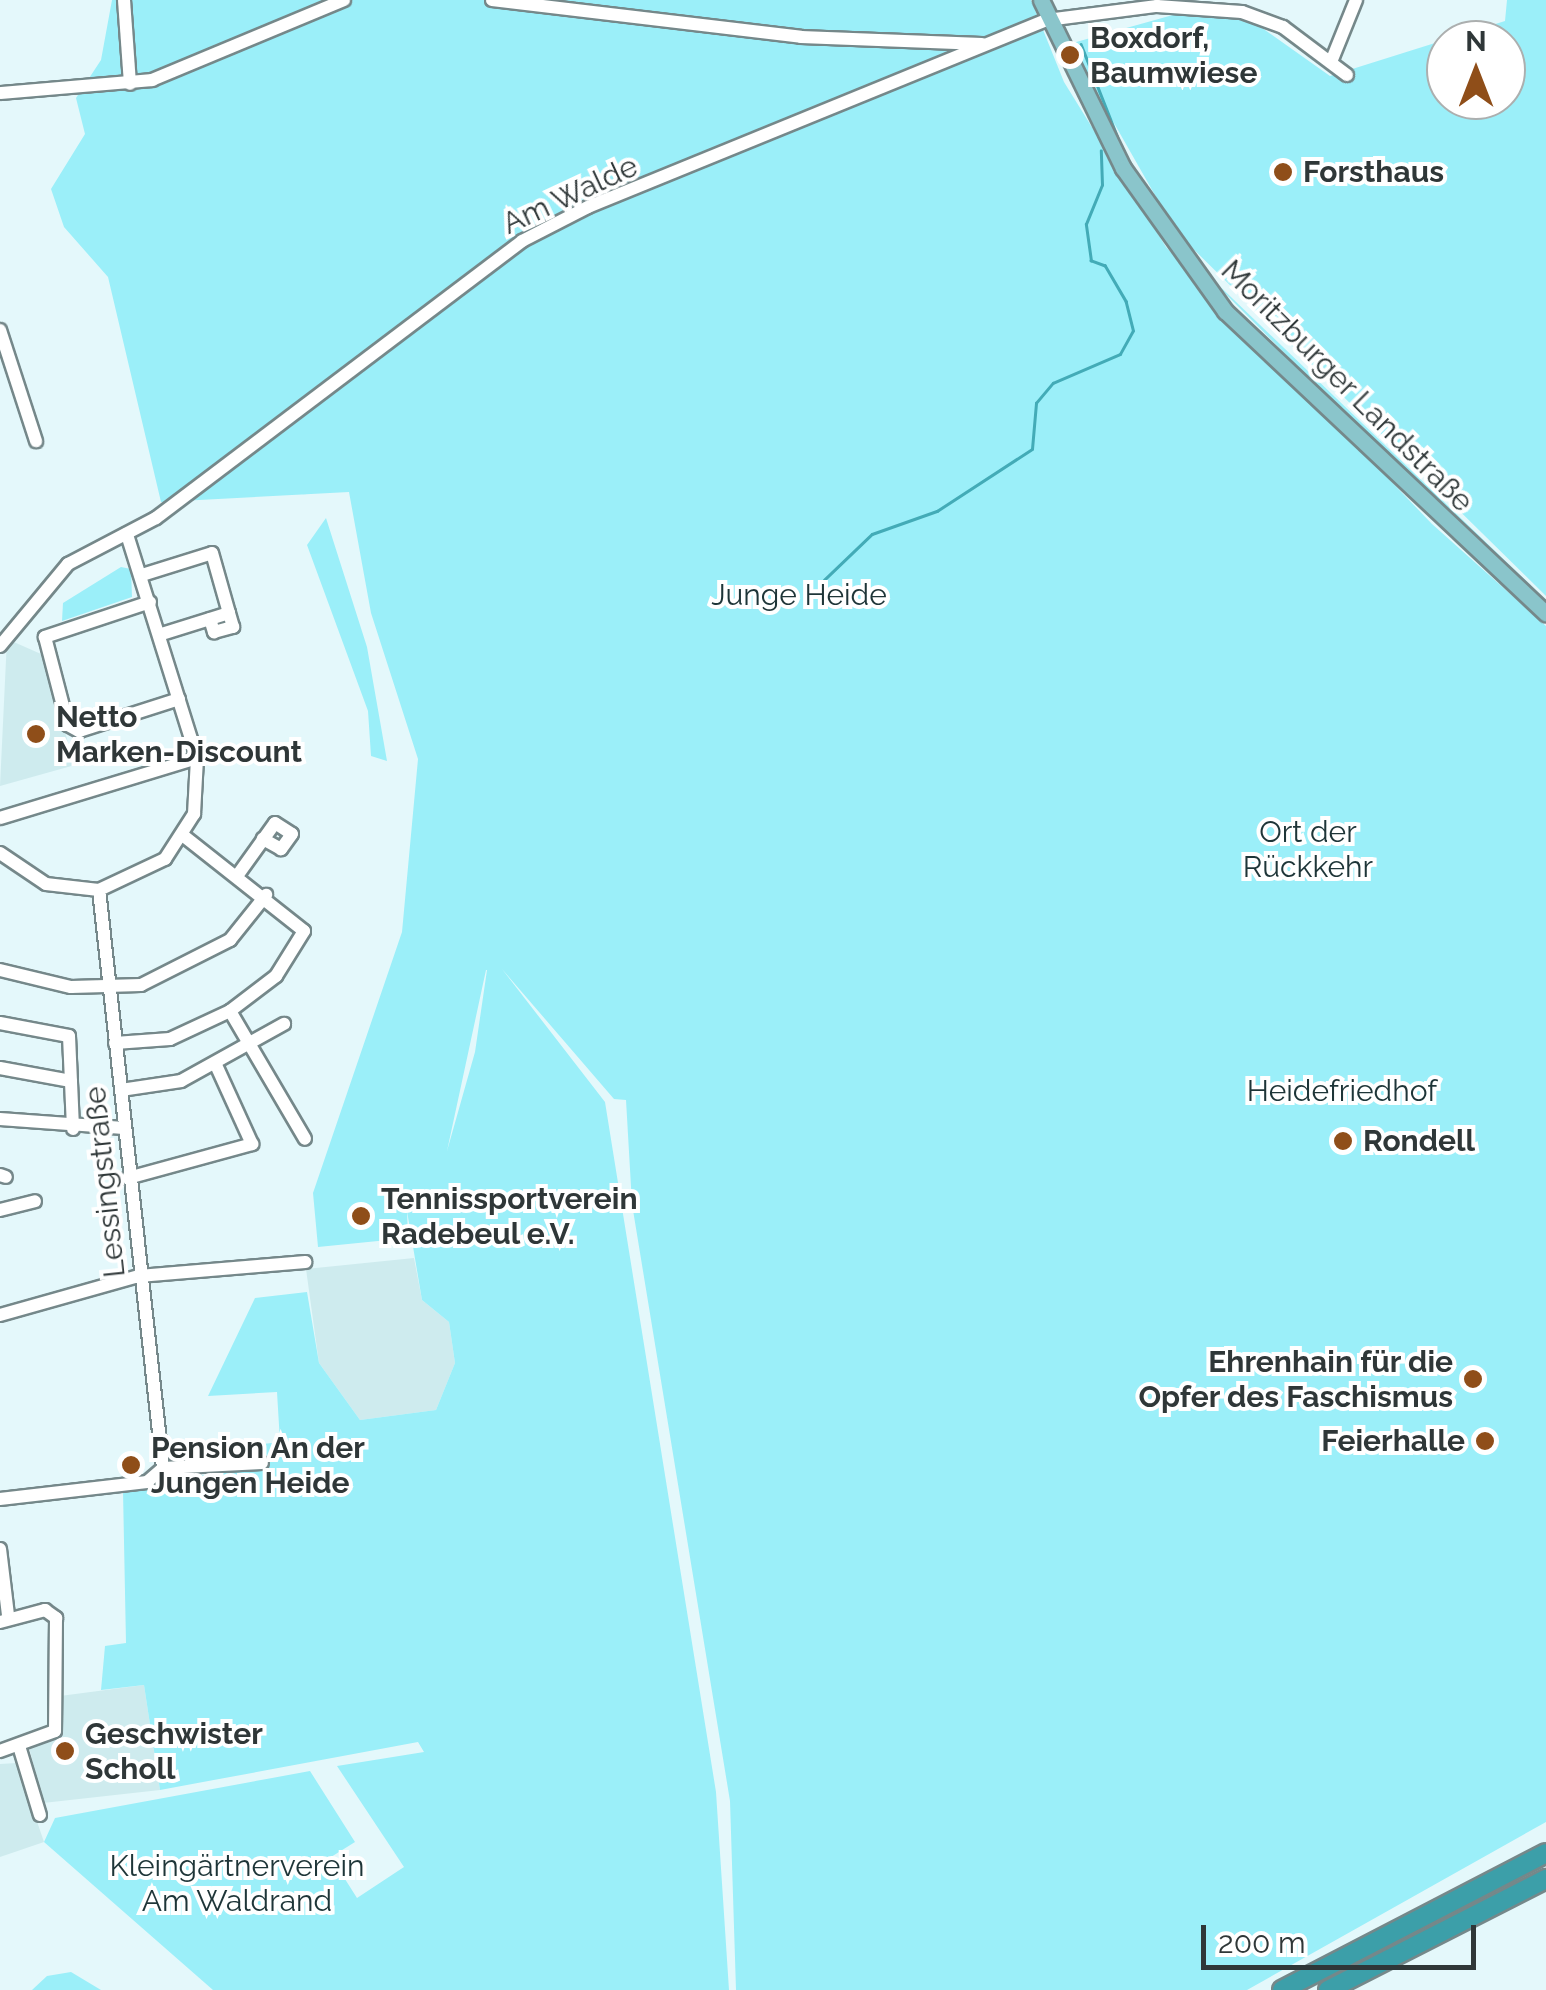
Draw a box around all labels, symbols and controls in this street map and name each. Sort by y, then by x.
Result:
place label: Boxdorf, Baumwiese [1090,20,1257,90]
north arrow [1426,20,1526,120]
text: N [1465,25,1487,58]
marker: Boxdorf, Baumwiese [1059,44,1081,66]
street label: Am Walde [496,148,644,242]
place label: Forsthaus [1303,154,1444,190]
marker: Forsthaus [1272,161,1294,183]
street label: Moritzburger Landstraße [1213,252,1481,520]
park label: Junge Heide [711,577,887,613]
place label: Netto Marken-Discount [56,699,302,770]
marker: Netto Marken-Discount [25,723,47,745]
park label: Ort der Rückkehr [1243,814,1373,884]
park label: Heidefriedhof [1247,1073,1437,1109]
street label: Lessingstraße [77,1085,133,1279]
place label: Rondell [1363,1123,1475,1159]
marker: Rondell [1332,1130,1354,1152]
place label: Tennissportverein Radebeul e.V. [381,1181,638,1252]
marker: Tennissportverein Radebeul e.V. [350,1205,372,1227]
place label: Ehrenhain für die Opfer des Faschismus [1138,1344,1453,1414]
marker: Ehrenhain für die Opfer des Faschismus [1462,1368,1484,1390]
place label: Feierhalle [1321,1423,1465,1459]
place label: Pension An der Jungen Heide [151,1430,366,1500]
marker: Feierhalle [1474,1430,1496,1452]
marker: Pension An der Jungen Heide [120,1454,142,1476]
place label: Geschwister Scholl [85,1716,263,1786]
marker: Geschwister Scholl [54,1740,76,1762]
park label: Kleingärtnerverein Am Waldrand [110,1848,364,1918]
scale bar [1206,1905,1481,1967]
text: 200 m [1218,1925,1306,1960]

